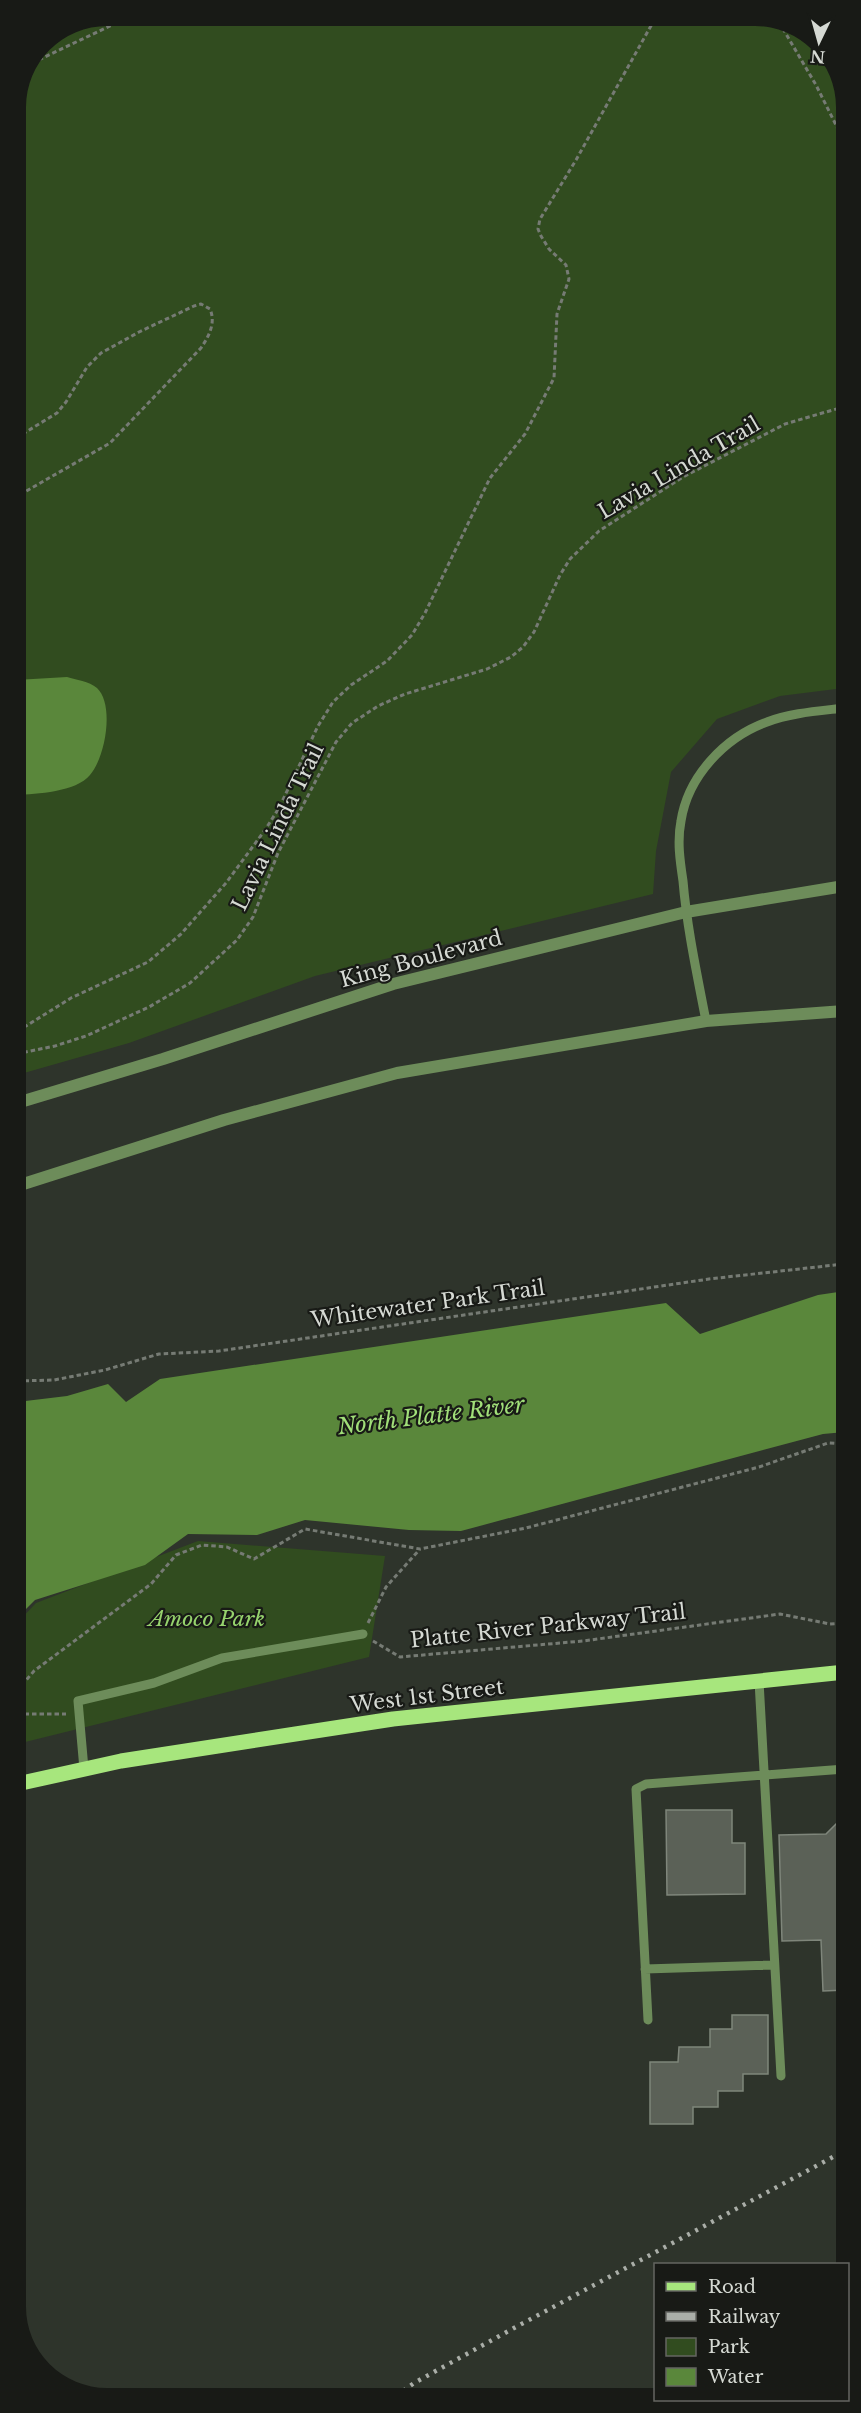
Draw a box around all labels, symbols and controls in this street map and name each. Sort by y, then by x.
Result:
north arrow [789,12,849,72]
text: N [809,46,826,68]
street label: Lavia Linda Trail [593,411,765,525]
street label: Lavia Linda Trail [226,739,330,915]
street label: King Boulevard [337,925,505,993]
street label: Whitewater Park Trail [308,1275,547,1333]
water label: North Platte River [335,1391,527,1440]
street label: Platte River Parkway Trail [409,1599,687,1653]
park label: Amoco Park [146,1606,265,1632]
street label: West 1st Street [348,1674,505,1718]
legend [654,2263,849,2401]
text: Road [708,2276,756,2298]
text: Railway [708,2306,781,2328]
text: Park [708,2336,750,2358]
text: Water [707,2366,764,2388]

